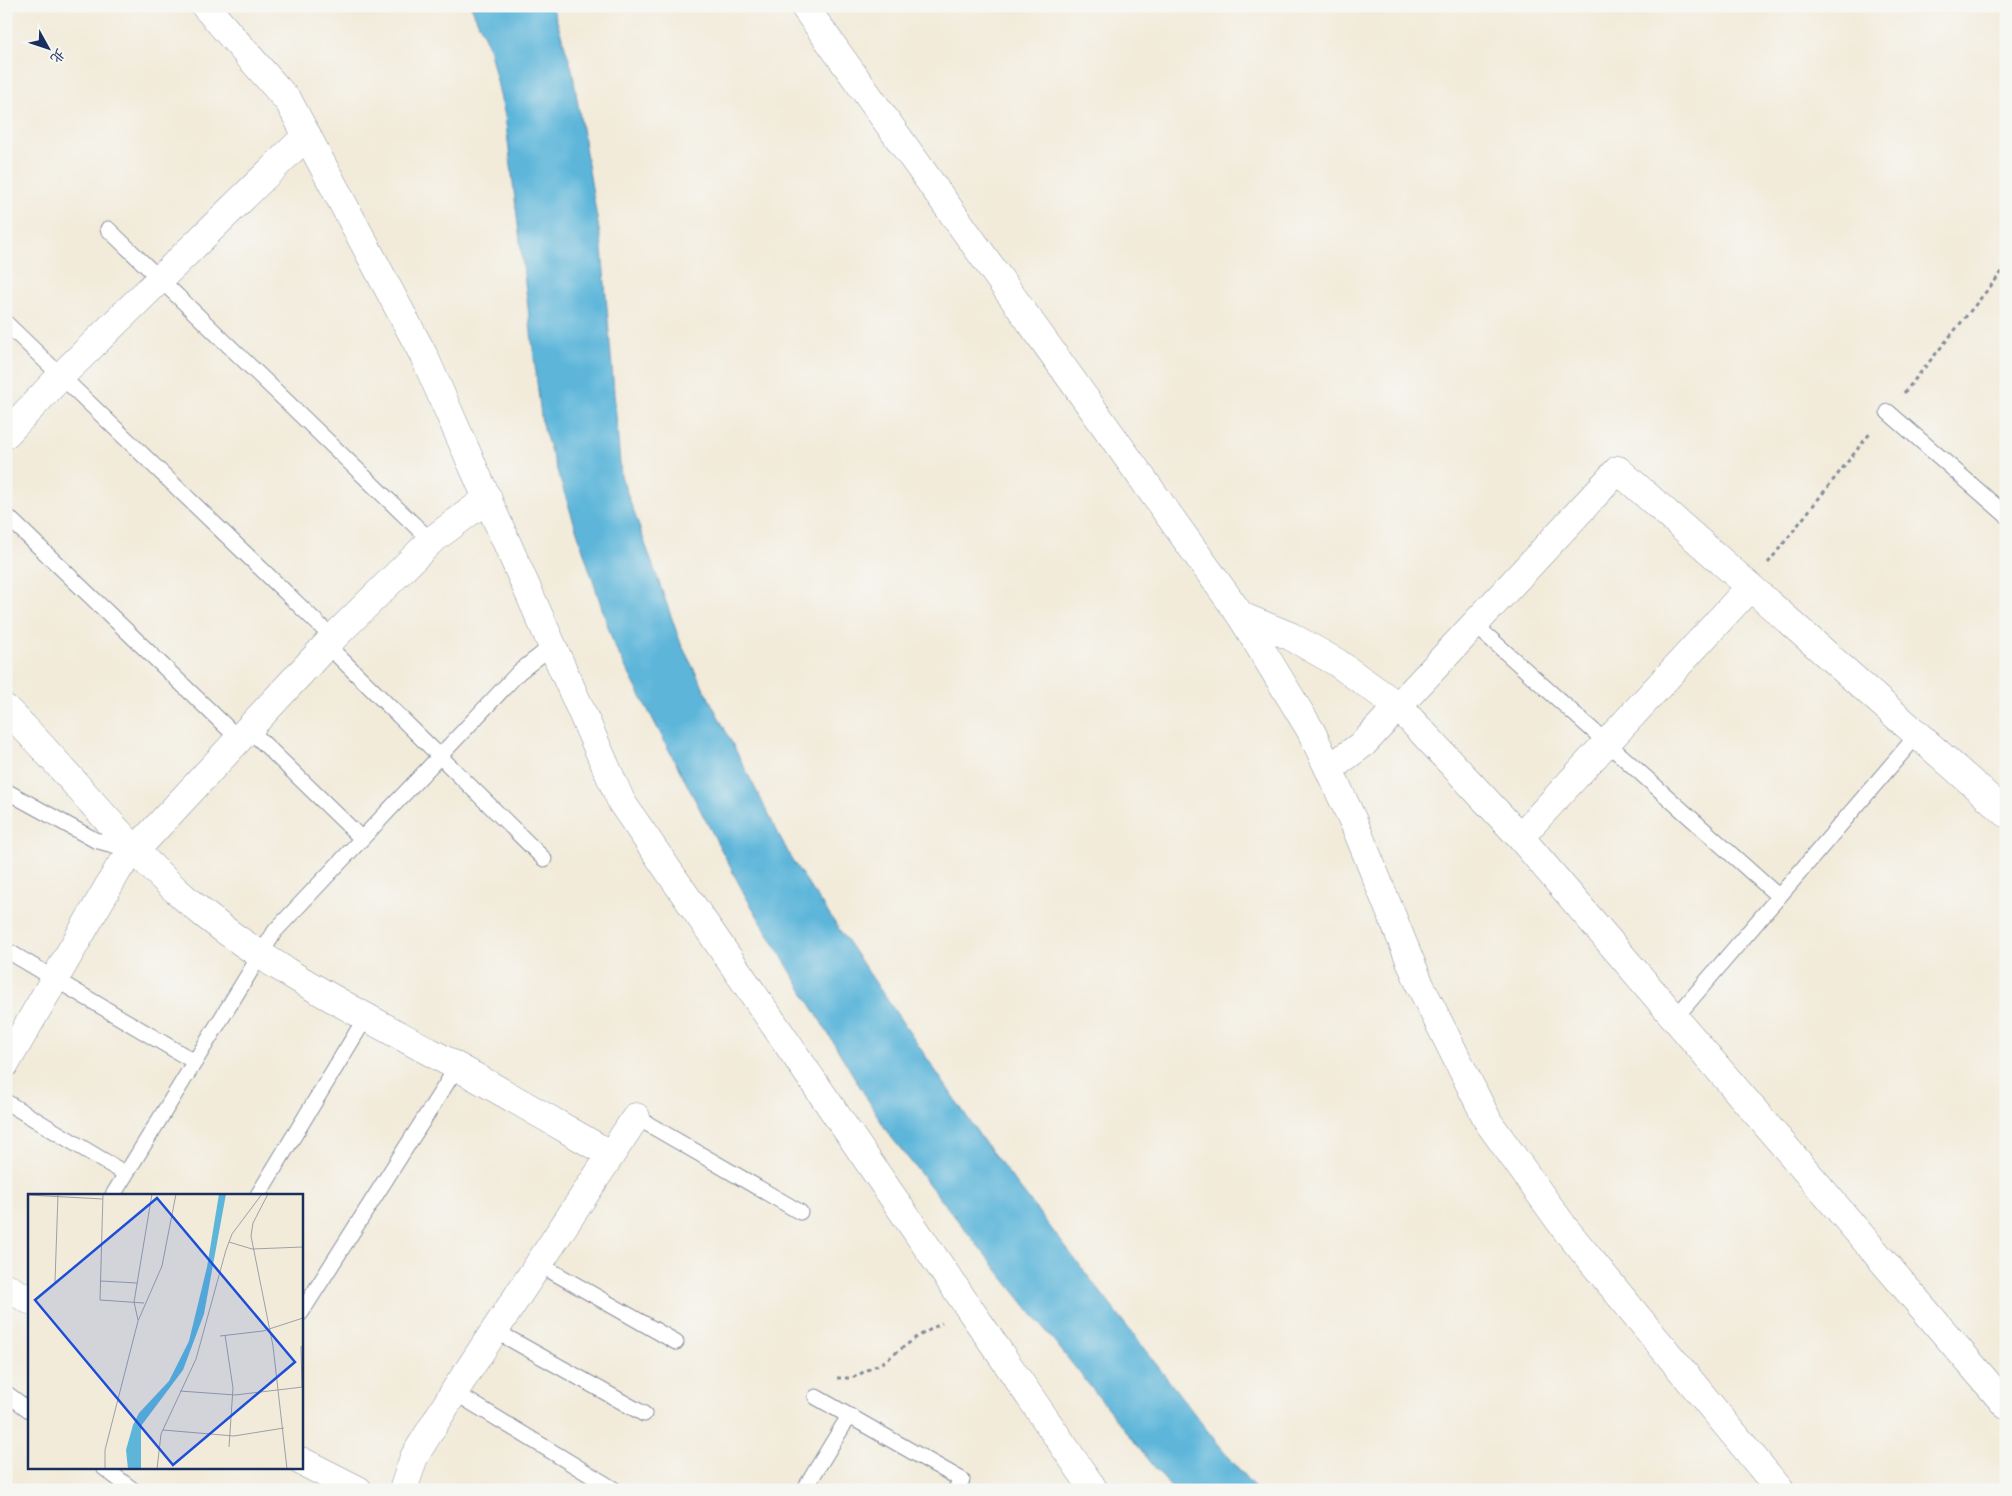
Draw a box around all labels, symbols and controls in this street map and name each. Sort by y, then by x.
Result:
north arrow [22,22,72,72]
text: 北 [47,45,69,67]
inset map [28,1194,302,1468]

